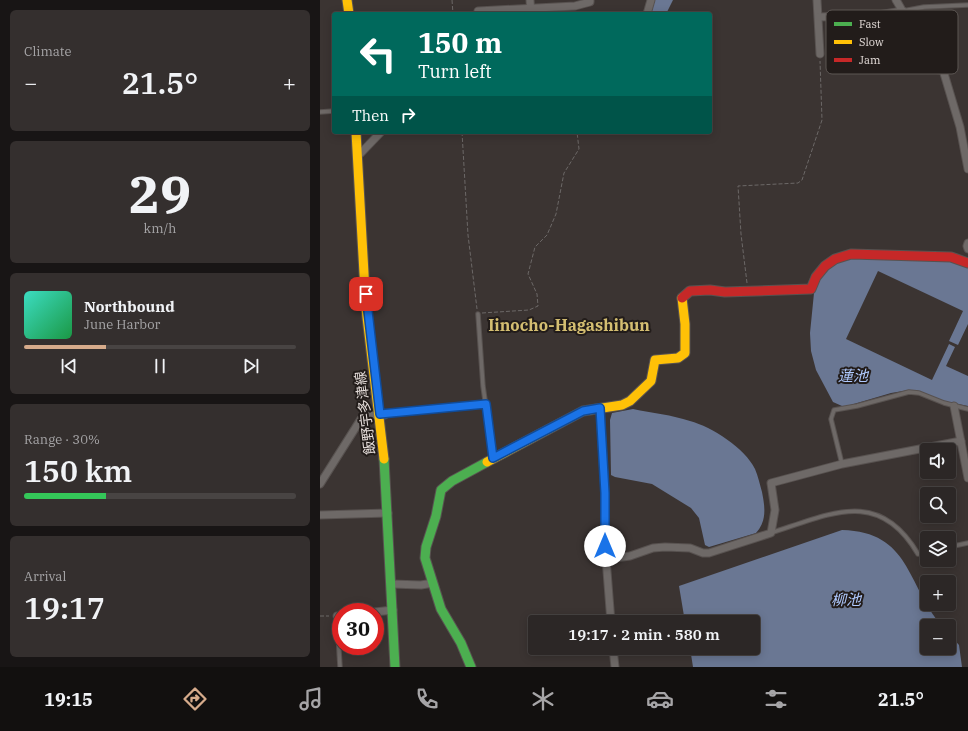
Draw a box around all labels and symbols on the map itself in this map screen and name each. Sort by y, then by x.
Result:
legend [826,10,958,74]
text: Fast [859,17,881,31]
text: Slow [859,35,884,49]
text: Jam [859,53,881,67]
pin [349,277,383,311]
district label: Iinocho-Hagashibun [488,315,650,335]
water label: 蓮池 [838,366,870,385]
street label: 飯野宇多津線 [351,370,379,456]
position arrow [584,525,626,567]
water label: 柳池 [831,590,863,609]
speed limit sign: 30 [332,603,384,655]

